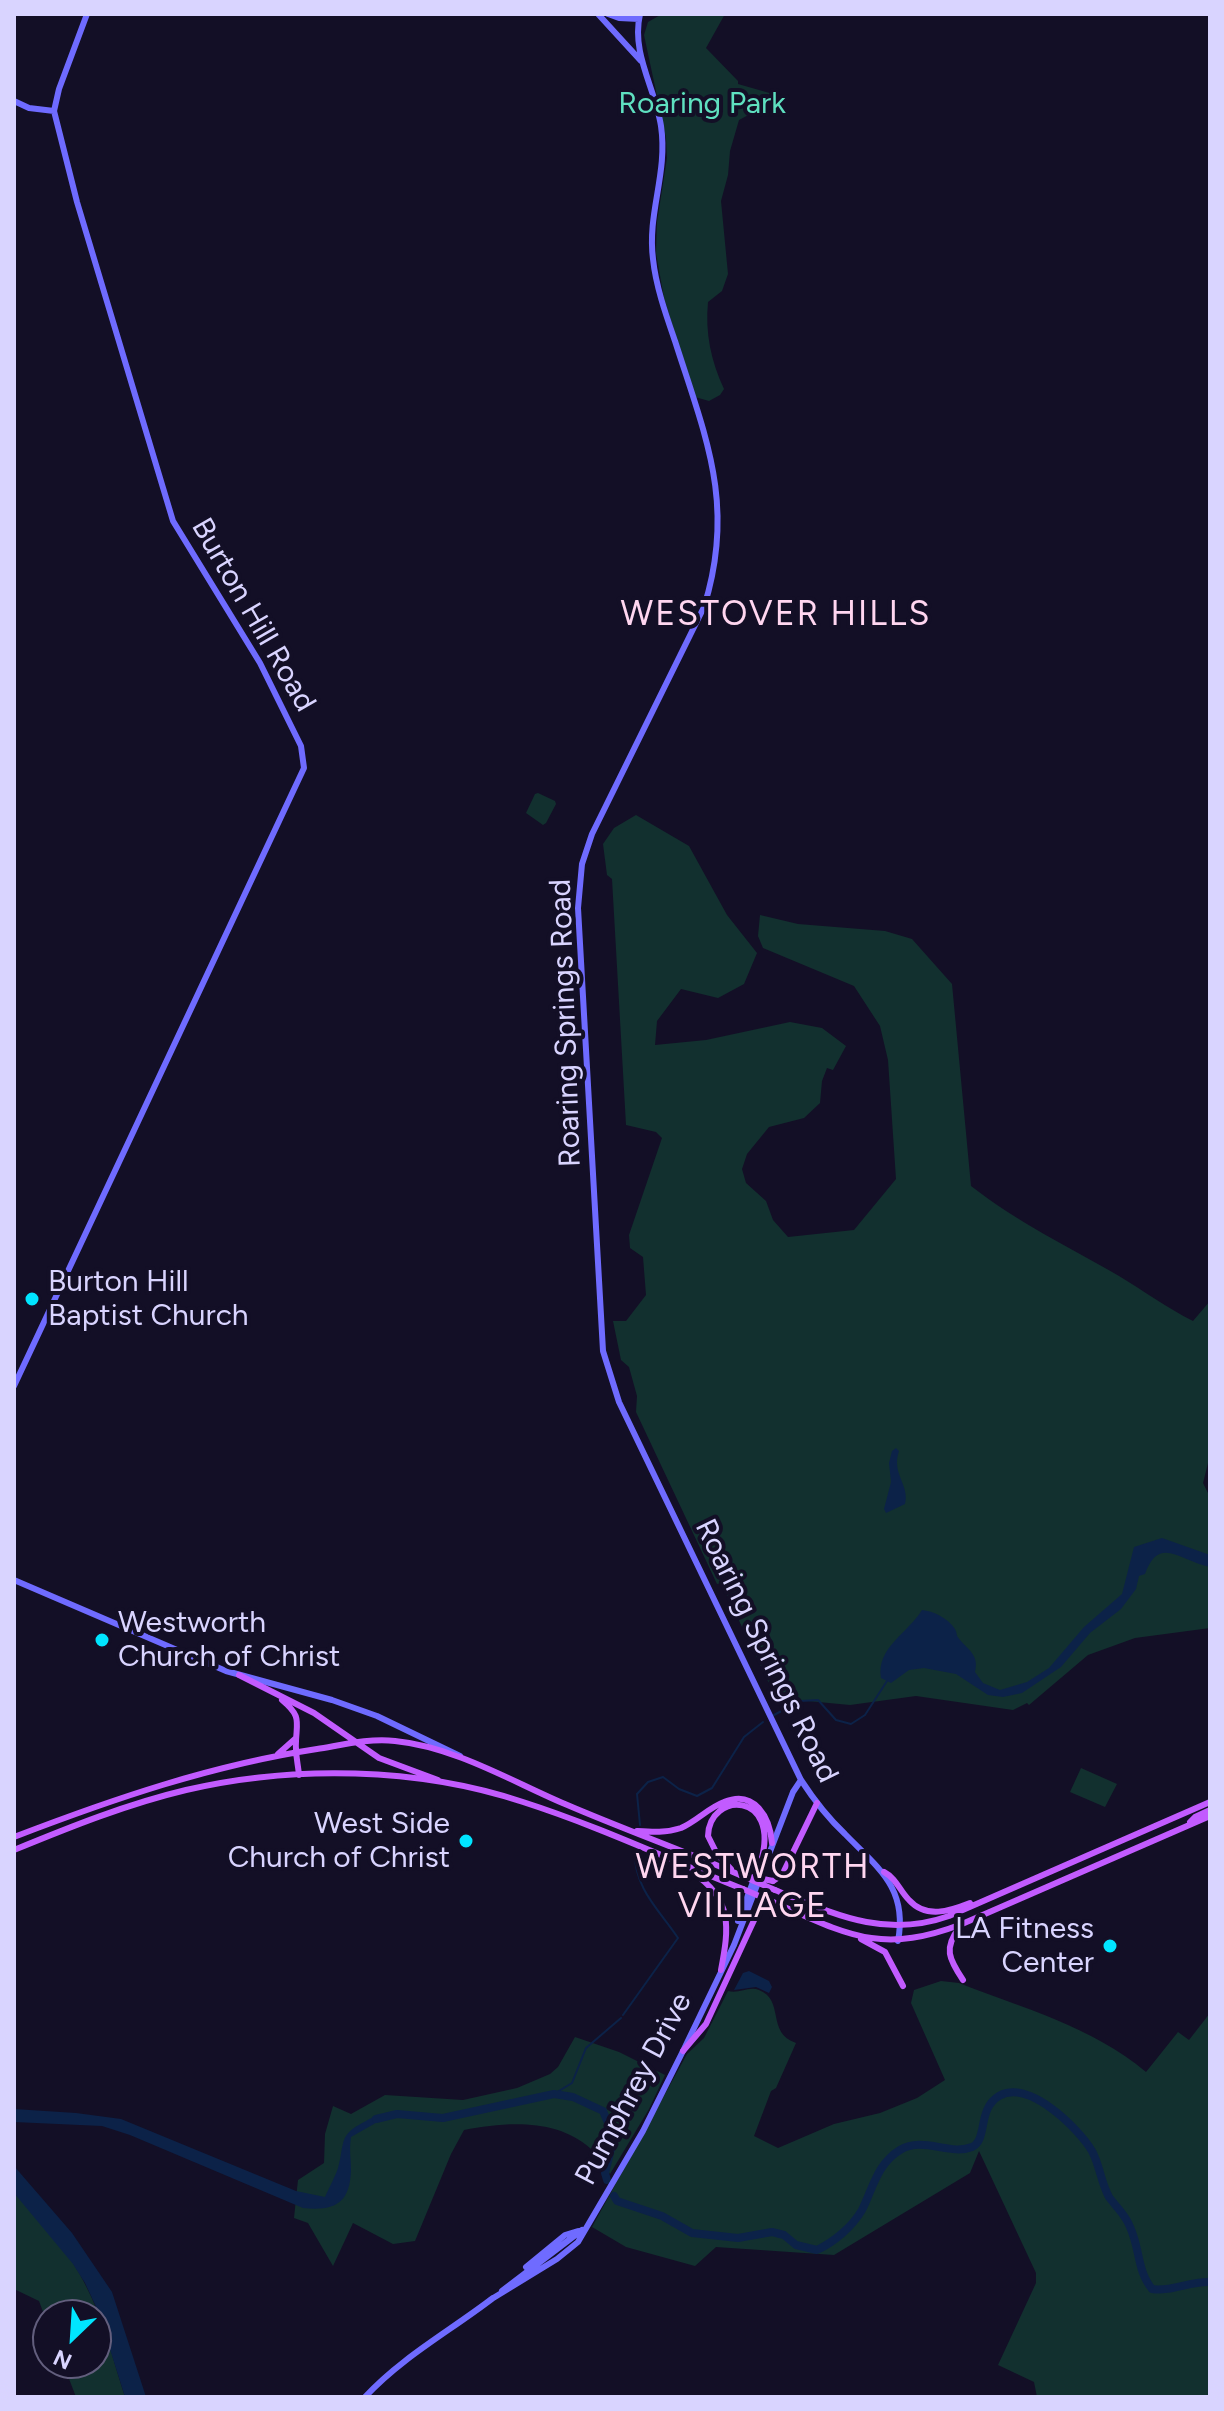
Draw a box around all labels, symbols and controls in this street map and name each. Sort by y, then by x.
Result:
park label: Roaring Park [618,86,786,122]
street label: Burton Hill Road [183,512,323,718]
district label: WESTOVER HILLS [621,595,931,635]
street label: Roaring Springs Road [543,878,589,1168]
place label: Burton Hill Baptist Church [48,1264,249,1334]
marker: Burton Hill Baptist Church [23,1290,41,1308]
street label: Roaring Springs Road [687,1514,845,1788]
place label: Westworth Church of Christ [118,1605,340,1676]
marker: Westworth Church of Christ [93,1631,111,1649]
place label: West Side Church of Christ [228,1806,450,1876]
marker: West Side Church of Christ [457,1832,475,1850]
district label: WESTWORTH VILLAGE [636,1848,870,1928]
place label: LA Fitness Center [955,1911,1094,1982]
marker: LA Fitness Center [1101,1937,1119,1955]
street label: Pumphrey Drive [568,1987,700,2191]
north arrow [32,2299,112,2379]
text: N [49,2344,76,2375]

